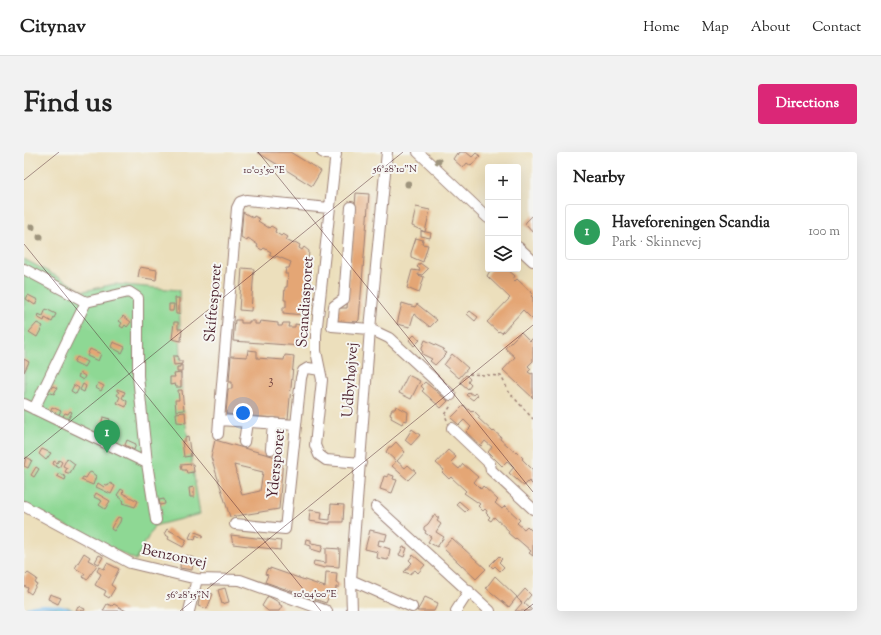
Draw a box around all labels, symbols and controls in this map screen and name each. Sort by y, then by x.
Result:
text: Citynav [20,14,86,41]
text: Home [643,18,680,38]
text: Map [702,18,729,38]
text: About [751,18,790,38]
text: Contact [812,18,861,38]
text: Find us [24,84,112,124]
button: Directions [758,84,857,124]
text: 56°28'10"N [372,162,417,177]
text: 10°03'50"E [243,163,285,178]
map controls [485,164,521,272]
button: + [485,164,521,200]
text: Nearby [573,166,625,190]
button: − [485,200,521,236]
text: Haveforeningen Scandia [612,213,770,234]
text: 1 [585,223,589,241]
text: 100 m [808,223,840,241]
text: Park · Skinnevej [612,234,701,252]
button: layers [485,236,521,272]
street label: Scandiasporet [292,256,320,348]
street label: Skiftesporet [200,263,228,343]
street label: Udbyhøjvej [338,342,364,418]
house number: 3 [268,372,274,390]
your location [233,403,253,423]
pin: 1 [94,420,120,453]
street label: Ydersporet [263,428,291,500]
street label: Benzonvej [139,540,209,574]
text: 10°04'00"E [293,587,337,602]
text: 56°28'15"N [166,588,209,603]

